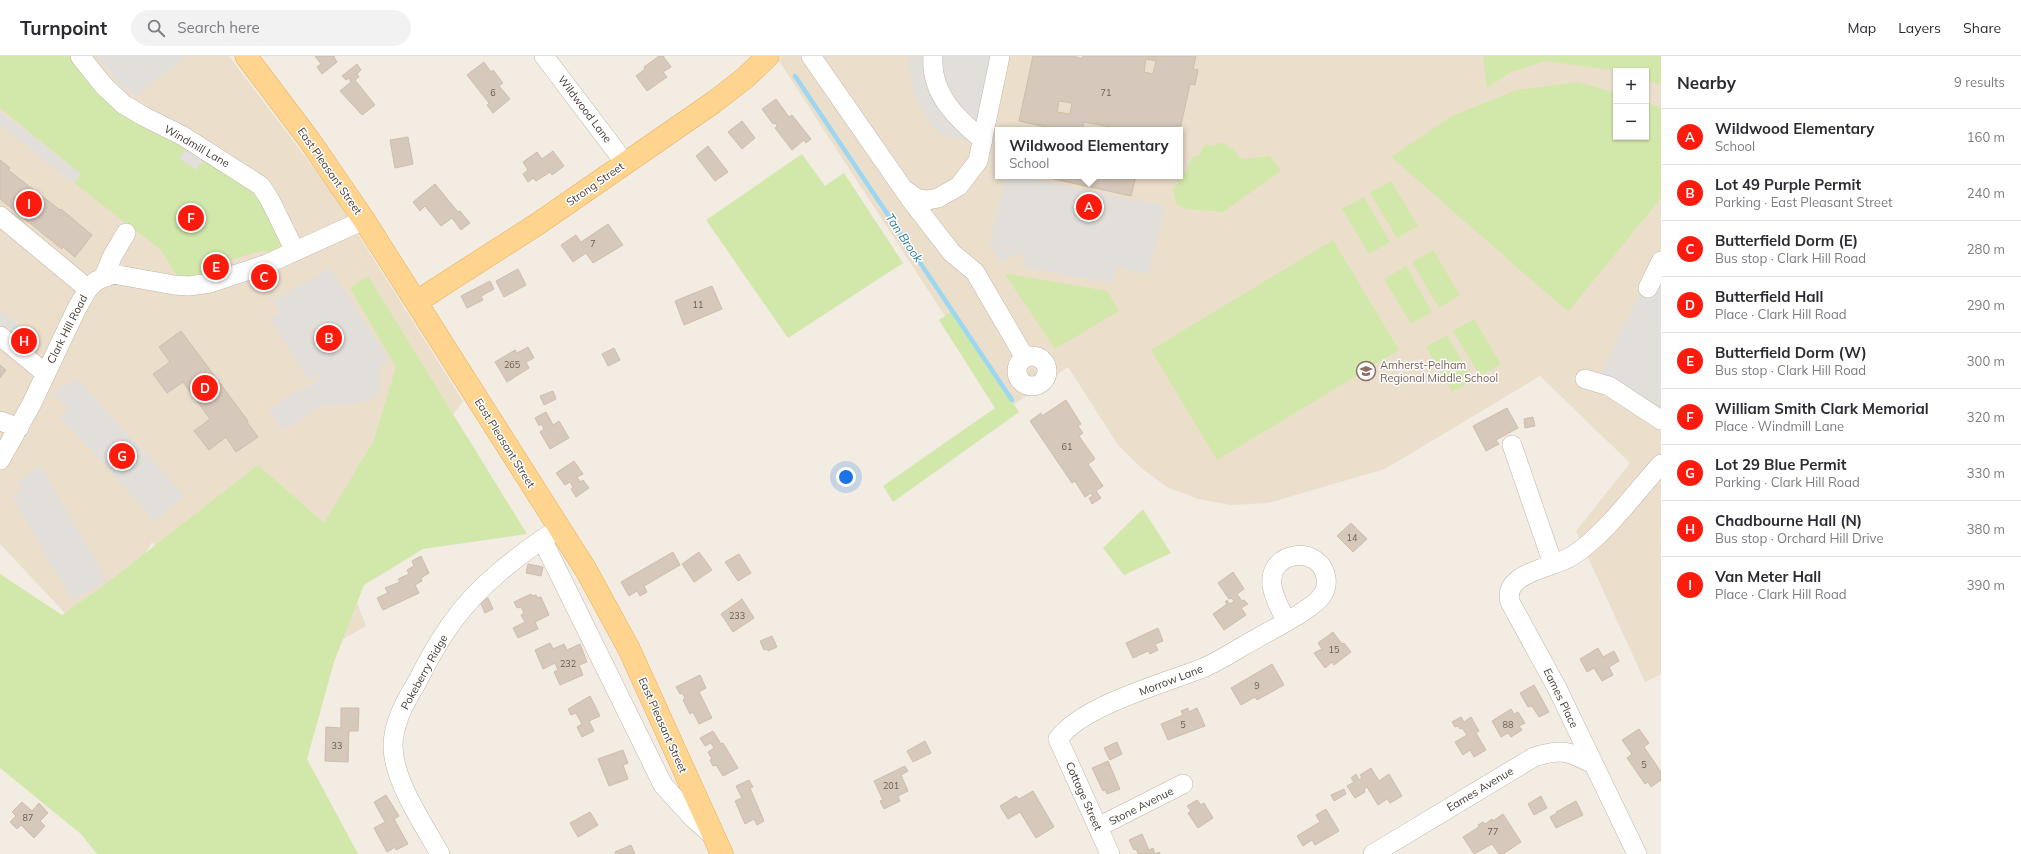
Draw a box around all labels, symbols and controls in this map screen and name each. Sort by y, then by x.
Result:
search box [131,10,411,46]
text: Turnpoint [20,16,107,40]
icon: search [145,17,167,39]
text: Search here [177,18,260,37]
text: Map [1847,19,1876,37]
text: Layers [1898,19,1941,37]
text: Share [1963,19,2001,37]
map controls [1613,68,1649,140]
button: + [1613,68,1649,104]
text: Nearby [1677,72,1736,93]
street label: Wildwood Lane [555,73,615,145]
text: 9 results [1954,74,2005,90]
house number: 6 [490,87,496,98]
house number: 71 [1101,87,1111,98]
button: − [1613,104,1649,140]
text: Wildwood Elementary [1715,119,1875,138]
street label: Windmill Lane [162,122,232,170]
street label: East Pleasant Street [295,125,365,217]
popup [995,127,1183,179]
text: A [1685,129,1695,145]
text: 160 m [1967,129,2005,145]
text: Wildwood Elementary [1009,136,1169,155]
text: School [1715,138,1755,154]
text: School [1009,155,1049,171]
street label: Strong Street [563,159,627,209]
text: Lot 49 Purple Permit [1715,175,1861,194]
text: B [1686,185,1694,201]
text: 240 m [1967,185,2005,201]
pin: I [16,189,42,219]
pin: A [1076,192,1102,222]
text: Parking · East Pleasant Street [1715,194,1893,210]
pin: F [178,203,204,233]
water label: Tan Brook [883,210,927,266]
text: Butterfield Dorm (E) [1715,231,1858,250]
house number: 7 [590,238,596,249]
text: C [1686,241,1694,257]
text: 280 m [1967,241,2005,257]
text: Bus stop · Clark Hill Road [1715,250,1866,266]
pin: E [203,252,229,282]
pin: C [251,262,277,292]
text: Butterfield Hall [1715,287,1823,306]
street label: Clark Hill Road [44,292,90,366]
text: D [1685,297,1695,313]
text: 290 m [1967,297,2005,313]
house number: 11 [693,299,703,310]
text: Place · Clark Hill Road [1715,306,1847,322]
pin: B [316,323,342,353]
pin: H [11,326,37,356]
text: Butterfield Dorm (W) [1715,343,1867,362]
text: E [1686,353,1694,369]
text: 300 m [1967,353,2005,369]
place label: Amherst-Pelham Regional Middle School [1380,358,1498,385]
house number: 265 [504,359,521,370]
school or university icon: Amherst-Pelham Regional Middle School [1355,360,1377,382]
text: Bus stop · Clark Hill Road [1715,362,1866,378]
pin: D [192,373,218,403]
street label: East Pleasant Street [472,396,538,491]
text: William Smith Clark Memorial [1715,399,1929,418]
text: F [1686,409,1694,425]
text: 320 m [1967,409,2005,425]
text: Place · Windmill Lane [1715,418,1844,434]
pin: G [109,441,135,471]
house number: 61 [1062,441,1072,452]
text: Lot 29 Blue Permit [1715,455,1846,474]
text: G [1685,465,1695,481]
text: 330 m [1967,465,2005,481]
your location [836,467,856,487]
text: Parking · Clark Hill Road [1715,474,1860,490]
text: Chadbourne Hall (N) [1715,511,1862,530]
text: H [1685,521,1695,537]
text: 380 m [1967,521,2005,537]
text: Bus stop · Orchard Hill Drive [1715,530,1883,546]
house number: 14 [1347,532,1358,543]
text: Van Meter Hall [1715,567,1821,586]
text: I [1688,577,1692,593]
text: 390 m [1967,577,2005,593]
text: Place · Clark Hill Road [1715,586,1847,602]
house number: 233 [729,610,745,621]
street label: Pokeberry Ridge [398,632,450,712]
house number: 15 [1329,644,1340,655]
house number: 232 [560,658,576,669]
street label: Morrow Lane [1137,661,1205,699]
street label: Eames Place [1541,666,1581,730]
street label: East Pleasant Street [636,675,690,775]
house number: 9 [1254,680,1260,691]
house number: 5 [1180,719,1186,730]
house number: 88 [1503,719,1513,730]
house number: 33 [332,740,342,751]
house number: 5 [1641,759,1647,770]
street label: Cottage Street [1063,760,1105,833]
street label: Eames Avenue [1444,764,1516,814]
house number: 201 [883,780,899,791]
street label: Stone Avenue [1106,784,1176,828]
house number: 87 [23,812,33,823]
house number: 77 [1488,826,1498,837]

